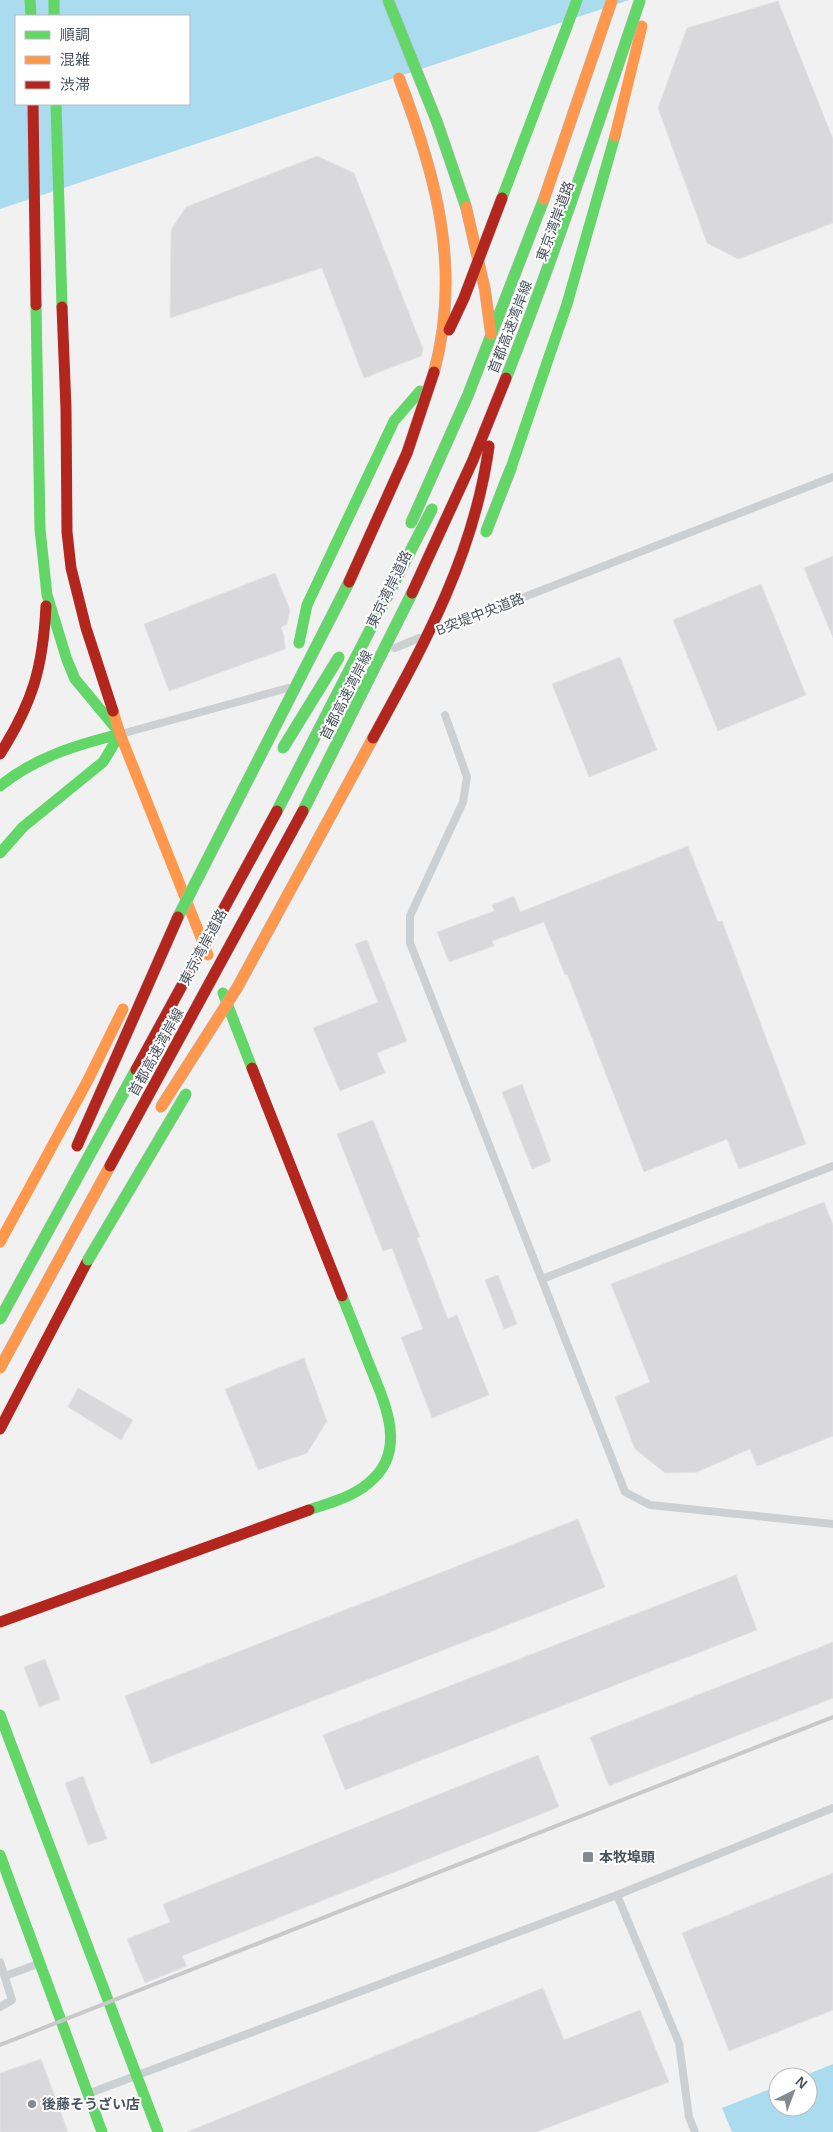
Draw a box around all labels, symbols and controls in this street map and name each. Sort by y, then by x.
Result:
legend [15,15,190,105]
text: 順調 [60,26,90,43]
text: 混雑 [60,51,90,68]
text: 渋滞 [60,76,90,93]
street label: 東京湾岸道路 [533,179,577,263]
street label: 首都高速湾岸線 [485,278,535,376]
street label: 東京湾岸道路 [363,548,415,630]
street label: B突堤中央道路 [434,590,526,638]
street label: 首都高速湾岸線 [317,648,375,742]
street label: 東京湾岸道路 [176,906,230,988]
street label: 首都高速湾岸線 [125,1005,187,1099]
place label: 本牧埠頭 [599,1849,655,1865]
marker: 本牧埠頭 [581,1850,595,1864]
north arrow [768,2067,818,2117]
text: N [793,2073,811,2092]
place label: 後藤そうざい店 [42,2096,140,2112]
marker: 後藤そうざい店 [26,2098,38,2110]

